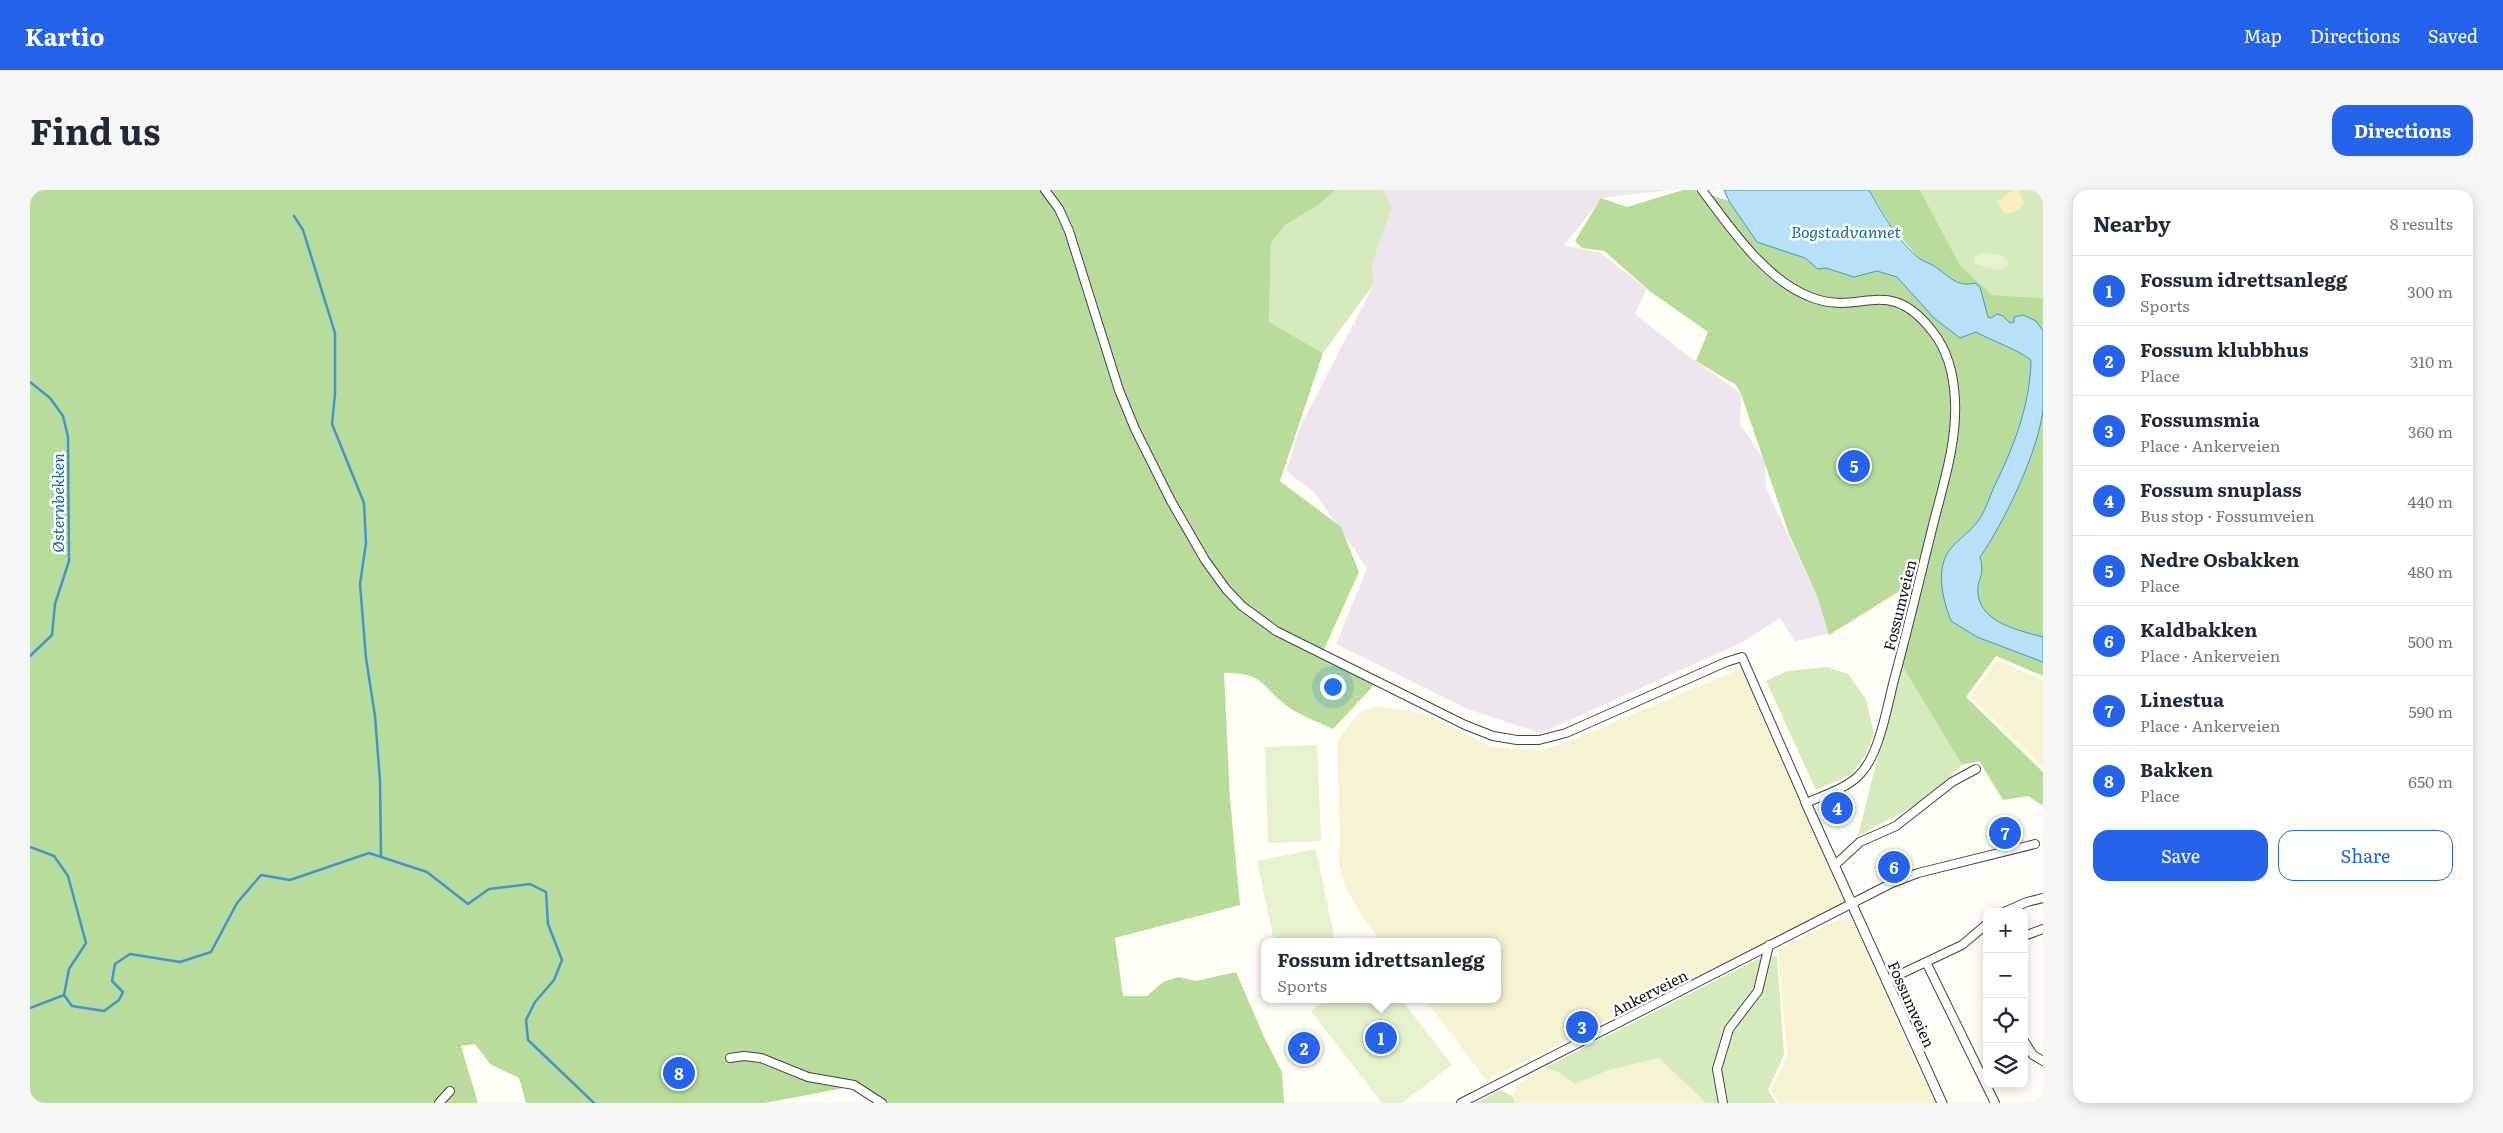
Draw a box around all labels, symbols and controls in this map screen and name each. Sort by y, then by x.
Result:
text: Kartio [25,18,104,53]
text: Map [2244,22,2282,49]
text: Directions [2310,22,2400,49]
text: Saved [2428,22,2478,49]
text: Find us [30,104,160,156]
button: Directions [2332,105,2473,156]
text: Nearby [2093,207,2171,238]
text: 8 results [2390,211,2453,235]
water label: Bogstadvannet [1791,219,1902,243]
text: Fossum idrettsanlegg [2140,265,2347,293]
text: 1 [2106,279,2112,303]
text: 300 m [2407,279,2453,303]
text: Sports [2140,293,2190,317]
text: Fossum klubbhus [2140,335,2308,363]
text: 2 [2105,349,2113,373]
text: 310 m [2410,349,2453,373]
text: Place [2140,363,2180,387]
text: Fossumsmia [2140,405,2260,433]
text: 3 [2105,419,2113,443]
text: 360 m [2408,419,2453,443]
text: Place · Ankerveien [2140,433,2280,457]
pin: 5 [1838,447,1870,485]
water label: Østernbekken [45,453,69,553]
text: Fossum snuplass [2140,475,2302,503]
text: 4 [2104,489,2114,513]
text: 440 m [2407,489,2453,513]
text: Bus stop · Fossumveien [2140,503,2315,527]
text: Nedre Osbakken [2140,545,2299,573]
street label: Fossumveien [1877,557,1921,653]
text: 5 [2105,559,2113,583]
text: 480 m [2407,559,2453,583]
text: Place [2140,573,2180,597]
text: Kaldbakken [2140,615,2257,643]
text: 6 [2104,629,2114,653]
text: 500 m [2408,629,2453,653]
text: Place · Ankerveien [2140,643,2280,667]
your location [1320,674,1346,700]
text: Linestua [2140,685,2224,713]
text: 7 [2105,699,2113,723]
text: 590 m [2409,699,2453,723]
text: Place · Ankerveien [2140,713,2280,737]
text: Bakken [2140,755,2213,783]
text: 8 [2104,769,2114,793]
text: 650 m [2408,769,2453,793]
text: Place [2140,783,2180,807]
pin: 4 [1821,789,1853,827]
pin: 7 [1989,814,2021,852]
button: Save [2093,830,2268,881]
button: Share [2278,830,2453,881]
pin: 6 [1878,848,1910,886]
map controls [1983,908,2028,1088]
button: + [1983,908,2028,953]
popup [1261,938,1501,1003]
text: Fossum idrettsanlegg [1277,945,1485,973]
button: − [1983,953,2028,998]
street label: Fossumveien [1883,957,1941,1051]
street label: Ankerveien [1607,963,1691,1021]
text: Sports [1277,973,1327,997]
button: locate [1983,998,2028,1043]
pin: 3 [1566,1008,1598,1046]
pin: 1 [1365,1019,1397,1057]
pin: 2 [1288,1029,1320,1067]
button: layers [1983,1043,2028,1088]
pin: 8 [663,1054,695,1092]

